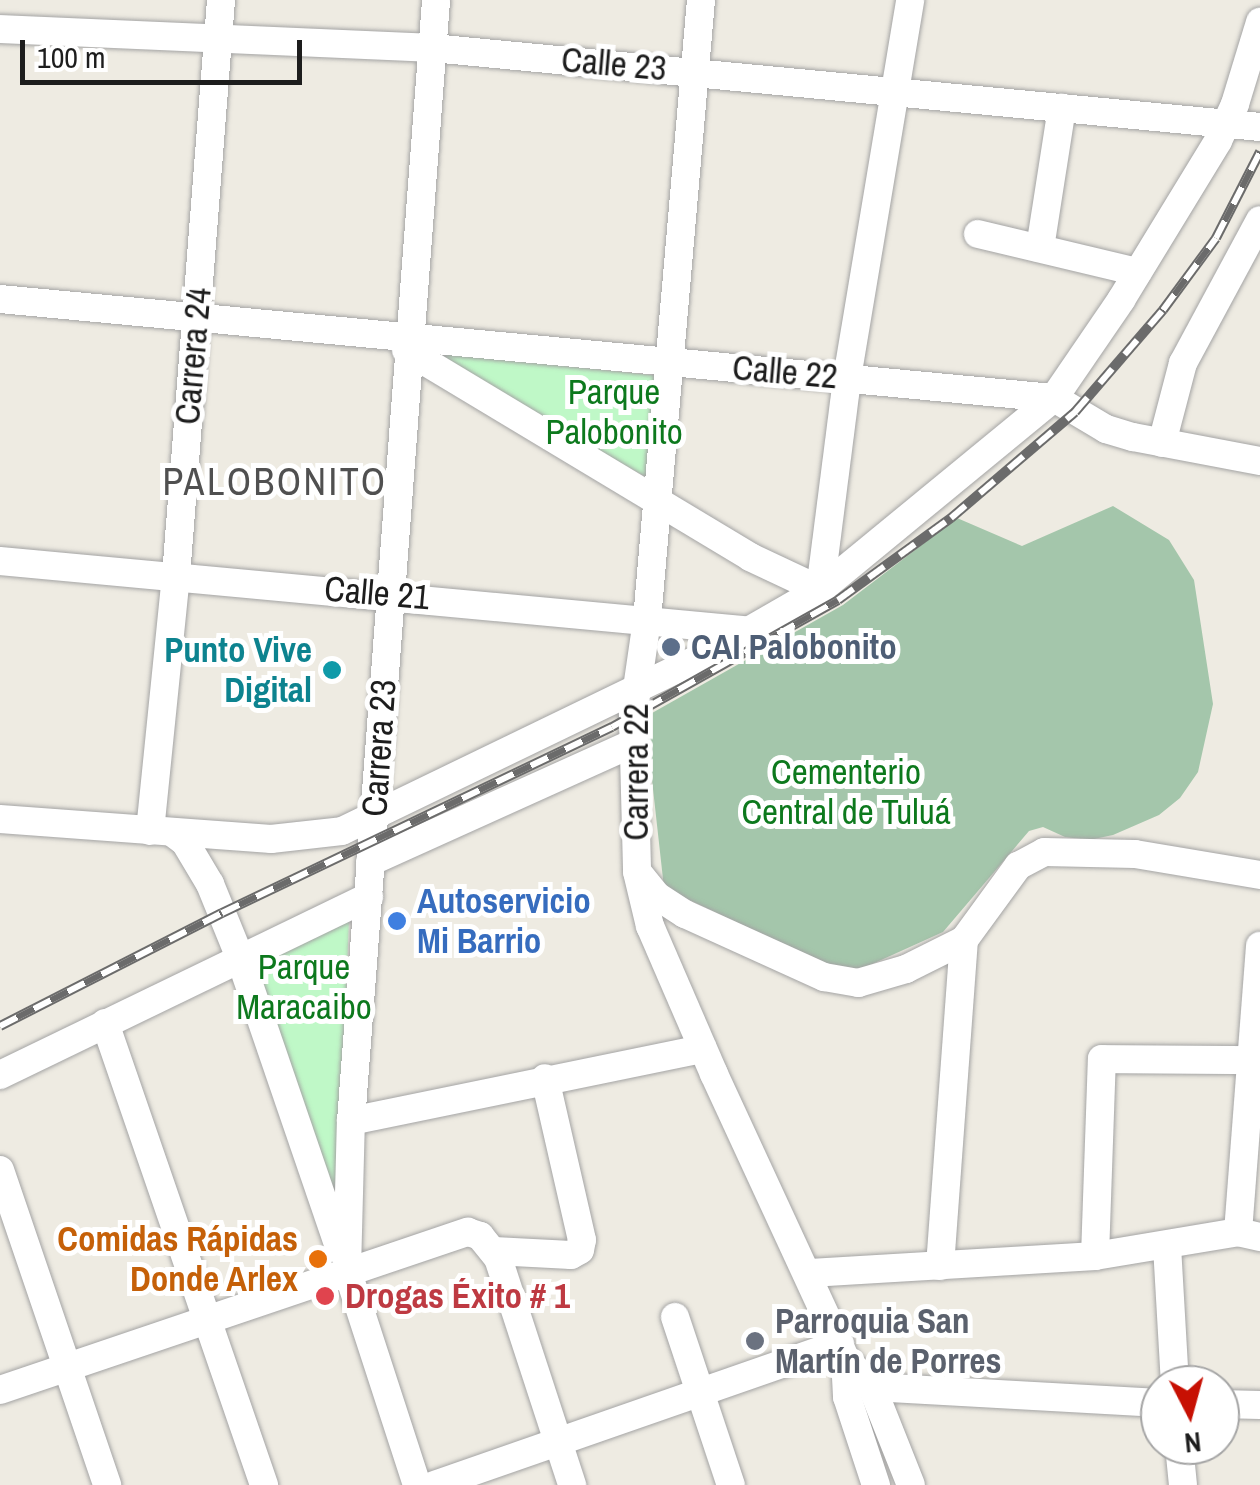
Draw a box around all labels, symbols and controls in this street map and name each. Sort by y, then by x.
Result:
scale bar [25,20,308,82]
text: 100 m [37,37,105,77]
street label: Calle 23 [560,38,668,90]
street label: Carrera 24 [166,286,220,426]
street label: Calle 22 [731,346,839,398]
park label: Parque Palobonito [545,371,683,453]
district label: PALOBONITO [163,459,387,505]
street label: Calle 21 [323,567,431,619]
place label: CAI Palobonito [691,626,897,668]
place label: Punto Vive Digital [164,629,312,711]
marker: CAI Palobonito [660,636,682,658]
marker: Punto Vive Digital [321,659,343,681]
street label: Carrera 23 [353,678,405,818]
street label: Carrera 22 [615,703,657,841]
park label: Cementerio Central de Tuluá [741,751,951,833]
place label: Autoservicio Mi Barrio [417,880,591,962]
marker: Autoservicio Mi Barrio [386,910,408,932]
park label: Parque Maracaibo [236,946,372,1028]
place label: Comidas Rápidas Donde Arlex [57,1218,298,1300]
marker: Comidas Rápidas Donde Arlex [307,1248,329,1270]
place label: Drogas Éxito # 1 [345,1275,570,1317]
marker: Drogas Éxito # 1 [314,1285,336,1307]
place label: Parroquia San Martín de Porres [775,1300,1001,1382]
marker: Parroquia San Martín de Porres [744,1330,766,1352]
north arrow [1140,1365,1240,1465]
text: N [1183,1423,1203,1463]

